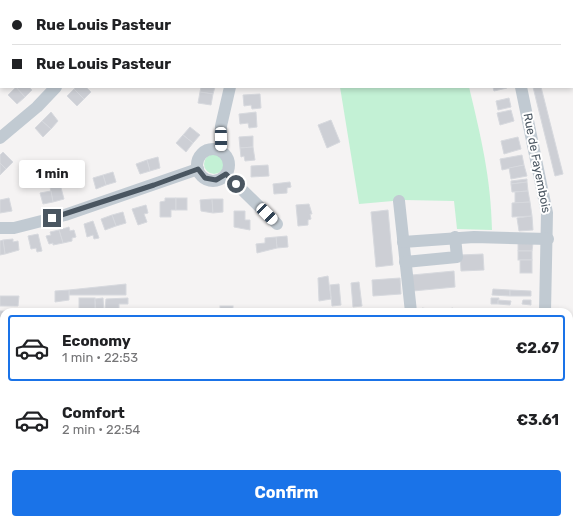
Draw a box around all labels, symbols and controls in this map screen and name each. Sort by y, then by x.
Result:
text: Rue Louis Pasteur [36,16,171,34]
text: Rue Louis Pasteur [36,55,171,73]
street label: Rue de Fayembois [520,112,554,214]
car [215,127,227,151]
callout: 1 min [19,160,85,188]
text: 1 min [35,166,69,181]
route start [227,175,245,193]
car [254,201,280,227]
route end [43,209,61,227]
icon: car [14,330,50,366]
text: Economy [62,332,131,350]
text: €2.67 [515,339,559,357]
text: 1 min · 22:53 [62,350,138,365]
icon: car [14,402,50,438]
text: Comfort [62,404,125,422]
text: €3.61 [516,411,559,429]
text: 2 min · 22:54 [62,422,140,437]
button: Confirm [12,470,561,516]

